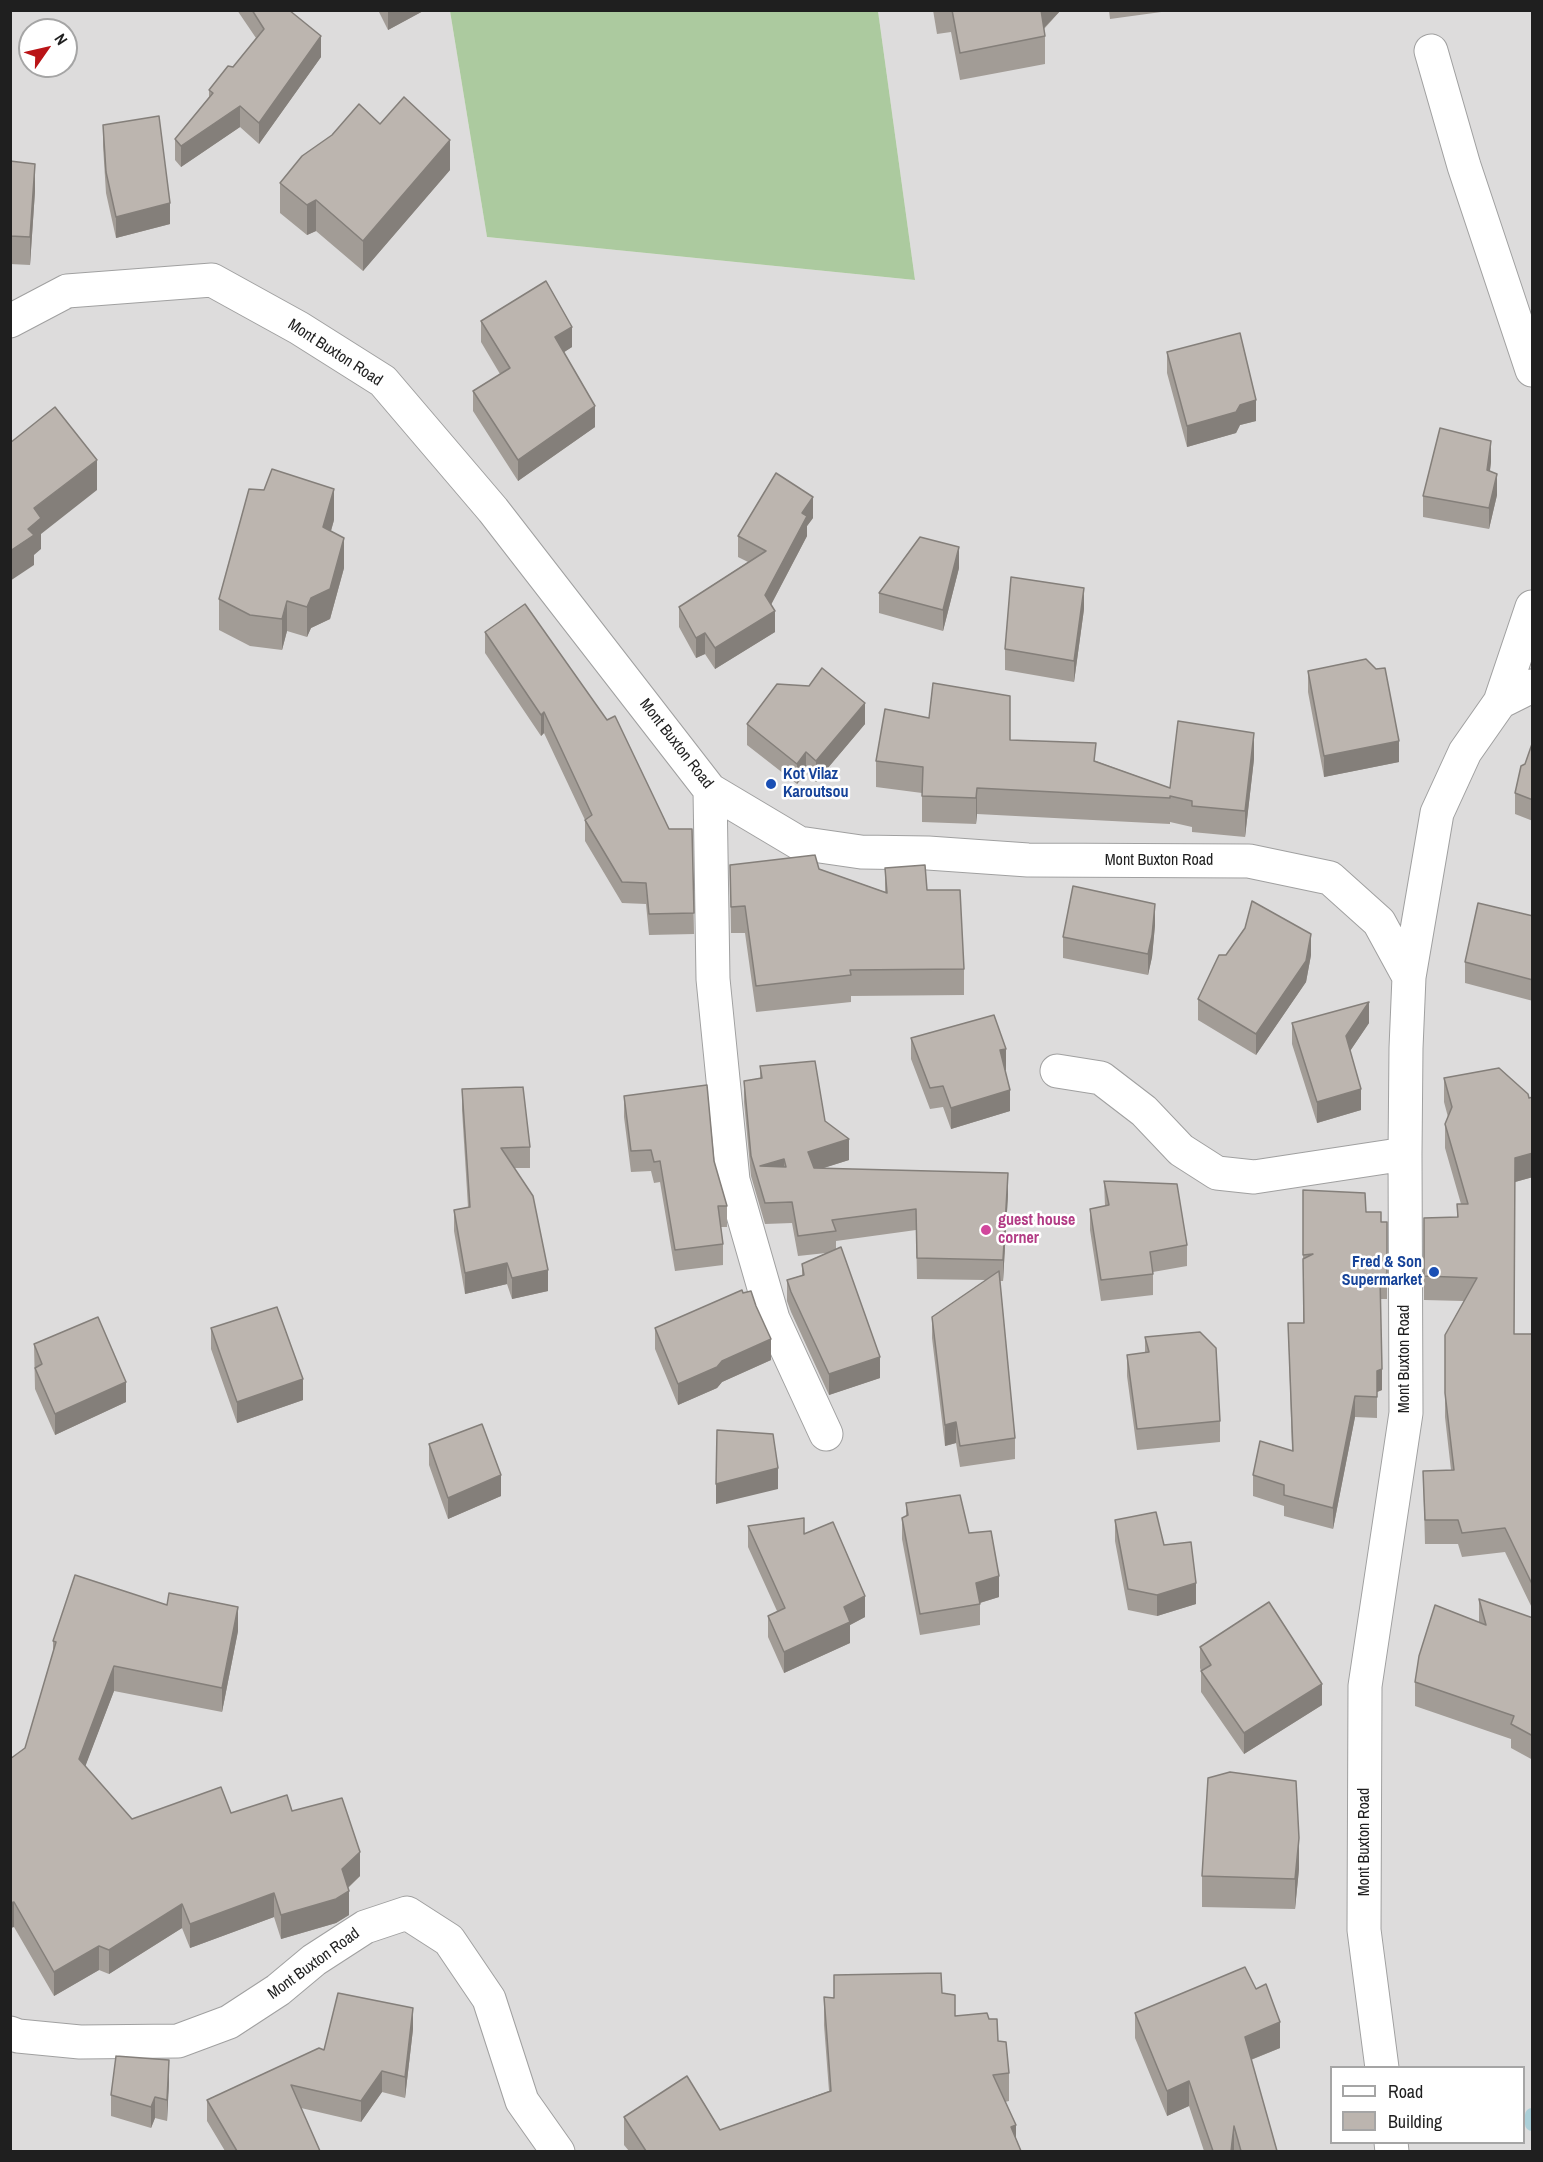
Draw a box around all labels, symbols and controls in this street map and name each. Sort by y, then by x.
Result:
north arrow [18,18,78,78]
text: N [49,29,73,49]
street label: Mont Buxton Road [284,315,386,391]
street label: Mont Buxton Road [635,695,717,793]
place label: Kot Vilaz Karoutsou [783,765,849,803]
marker: Kot Vilaz Karoutsou [764,777,778,791]
street label: Mont Buxton Road [1105,851,1213,871]
place label: guest house corner [998,1211,1075,1249]
marker: guest house corner [979,1223,993,1237]
place label: Fred & Son Supermarket [1342,1253,1422,1291]
marker: Fred & Son Supermarket [1427,1265,1441,1279]
street label: Mont Buxton Road [1395,1305,1415,1413]
street label: Mont Buxton Road [1355,1788,1375,1896]
street label: Mont Buxton Road [264,1924,364,2004]
legend [1330,2066,1525,2144]
text: Road [1388,2079,1423,2104]
text: Building [1388,2109,1442,2134]

